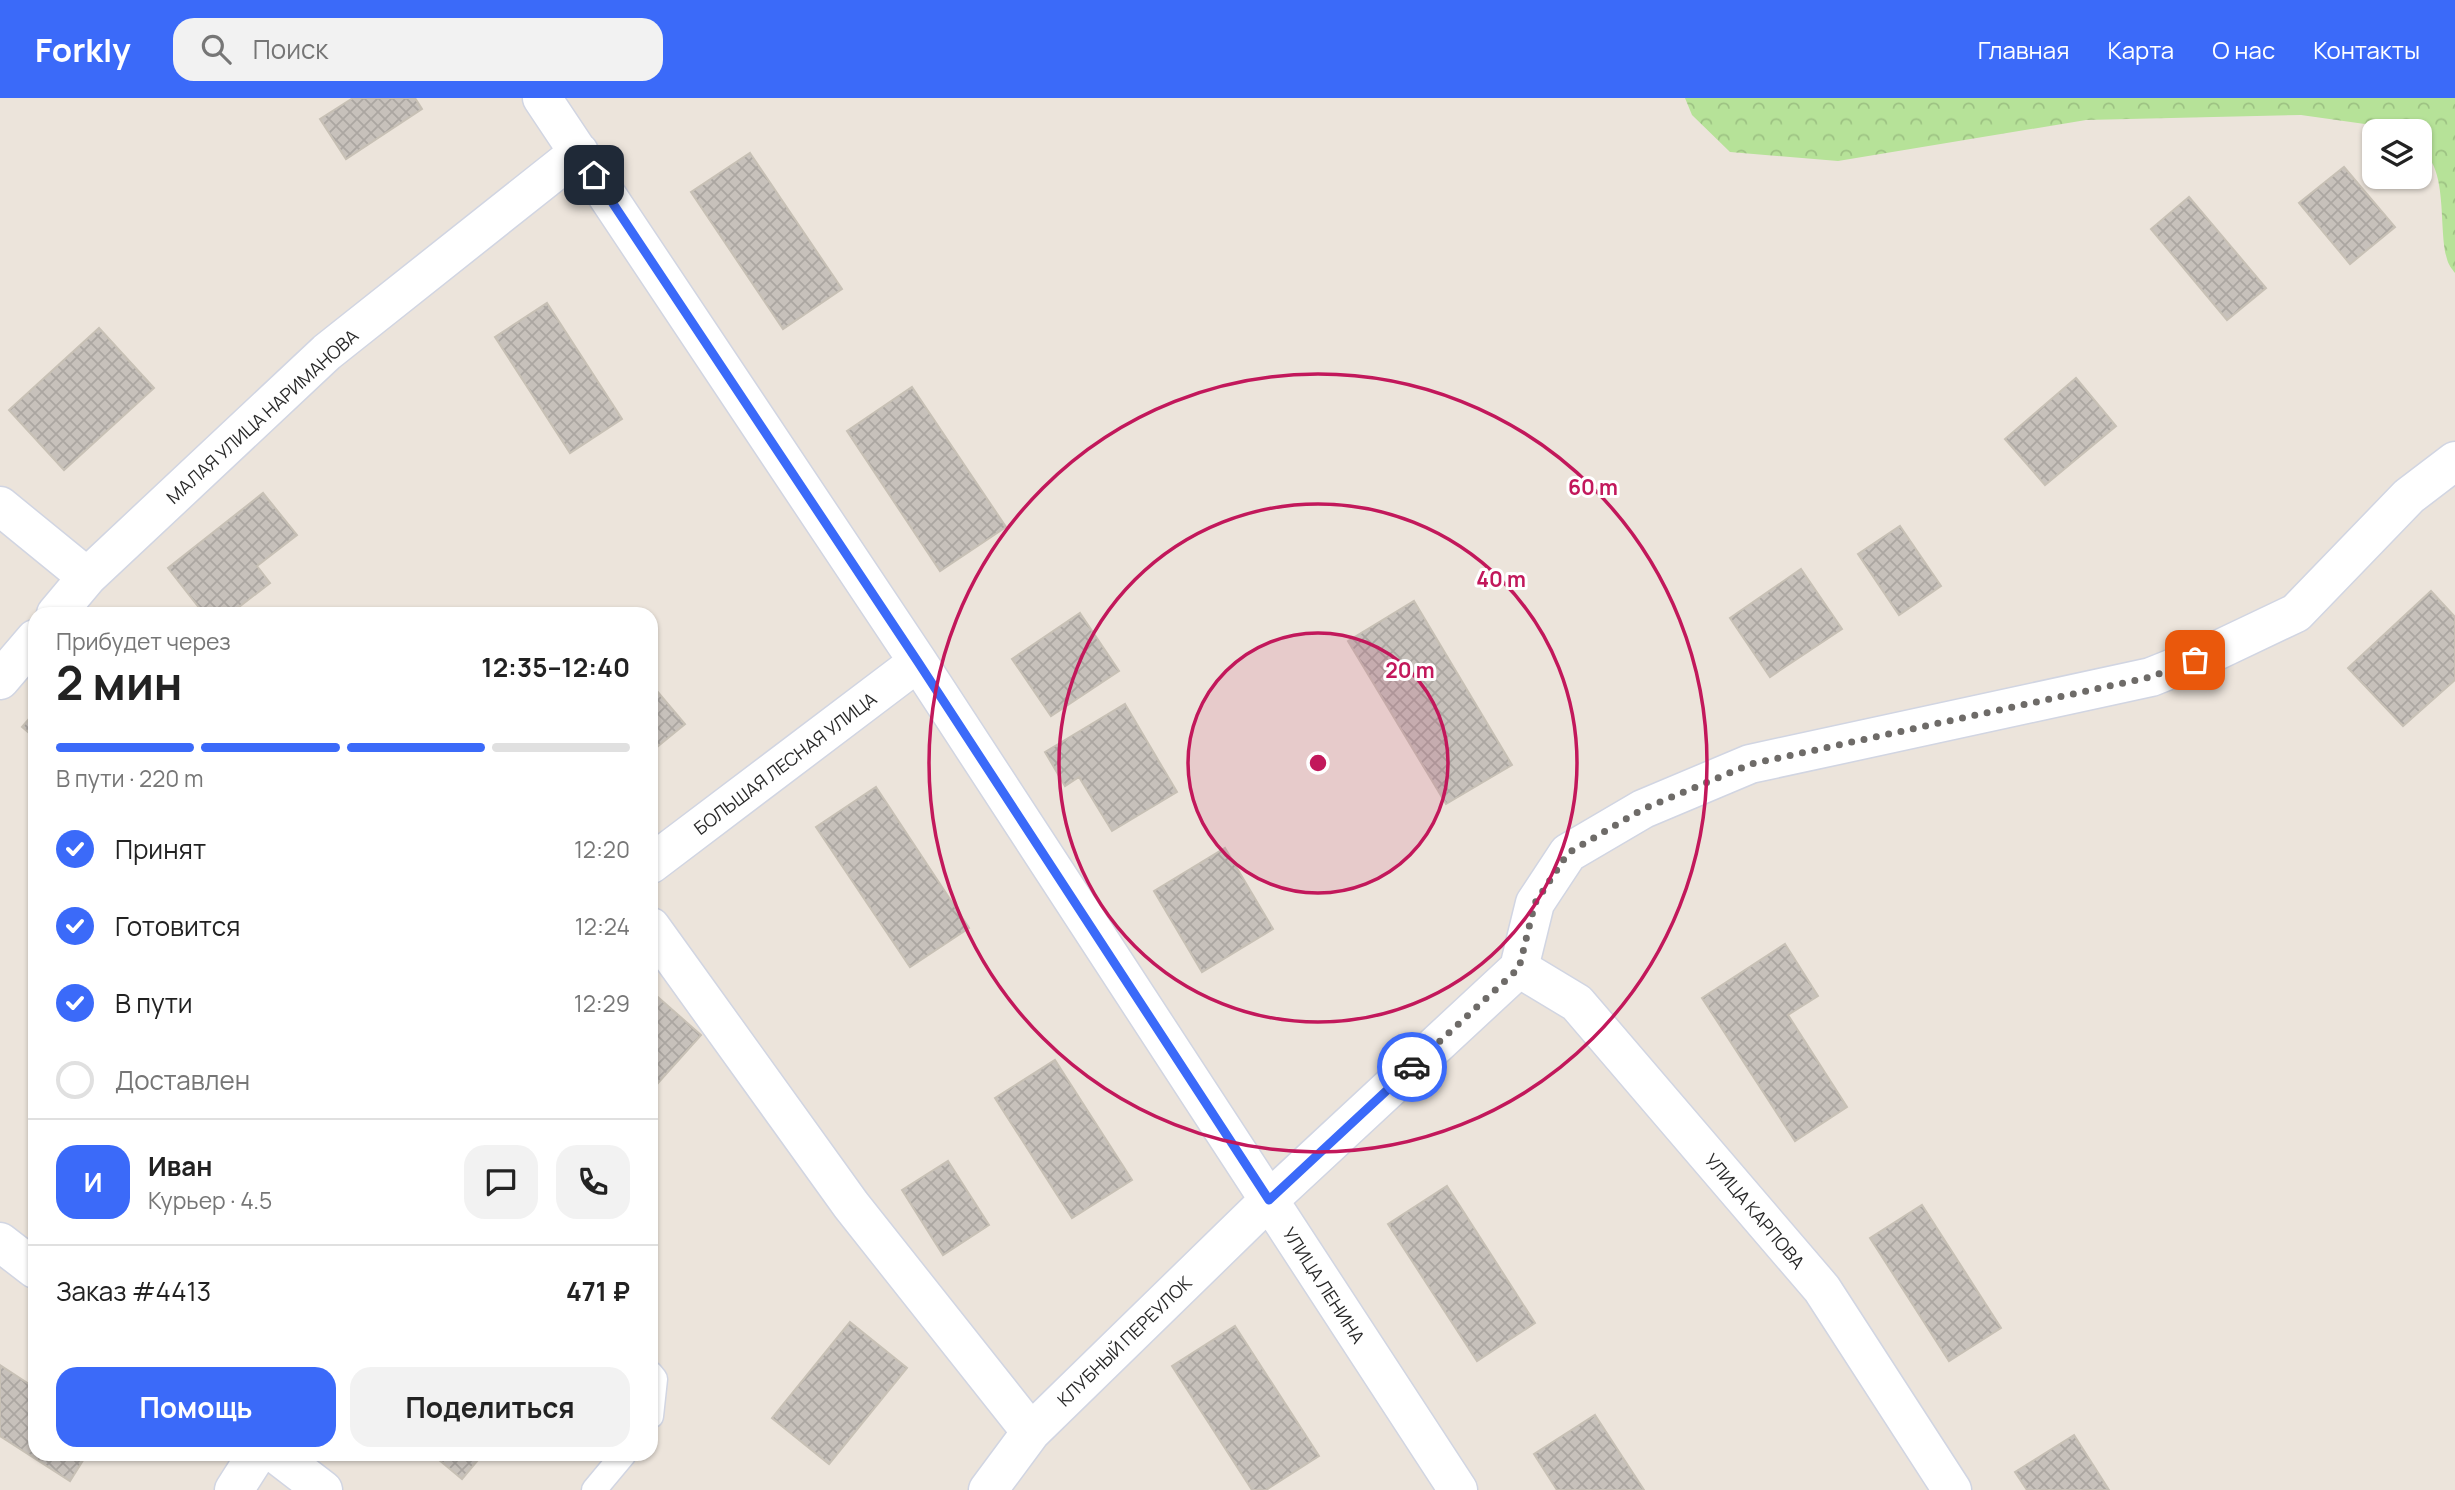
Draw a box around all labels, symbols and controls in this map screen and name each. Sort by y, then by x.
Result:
search box [173,18,663,81]
text: Forkly [35,27,131,72]
icon: search [197,30,235,68]
text: Поиск [253,31,328,67]
text: Главная [1978,33,2069,66]
text: Карта [2107,33,2174,66]
text: О нас [2212,33,2275,66]
text: Контакты [2313,33,2420,66]
map controls [2362,119,2432,189]
button: layers [2362,119,2432,189]
pin [564,145,624,205]
icon: home [575,156,613,194]
street label: МАЛАЯ УЛИЦА НАРИМАНОВА [161,323,363,509]
text: 60 m [1568,473,1618,501]
text: 40 m [1476,565,1526,593]
text: Прибудет через [56,625,231,657]
pin [2165,630,2225,690]
icon: bag [2176,641,2214,679]
text: 12:35–12:40 [481,649,630,685]
text: 2 мин [56,651,183,714]
text: 20 m [1385,656,1435,684]
street label: БОЛЬШАЯ ЛЕСНАЯ УЛИЦА [689,686,882,840]
centre of rings [1306,751,1330,775]
text: В пути · 220 m [56,762,203,794]
icon: check [56,830,94,868]
text: Принят [115,831,206,867]
text: 12:20 [574,833,630,865]
icon: check [56,907,94,945]
text: Готовится [115,908,240,944]
text: 12:24 [575,910,630,942]
icon: check [56,984,94,1022]
text: В пути [115,985,193,1021]
text: 12:29 [574,987,630,1019]
courier [1377,1032,1447,1102]
icon: car [1393,1048,1431,1086]
text: Доставлен [115,1062,250,1098]
button: chat [464,1145,538,1219]
button: phone [556,1145,630,1219]
text: Иван [148,1148,212,1184]
street label: УЛИЦА КАРПОВА [1700,1148,1811,1274]
text: И [84,1164,102,1200]
text: Курьер · 4.5 [148,1184,272,1216]
street label: УЛИЦА ЛЕНИНА [1277,1222,1371,1348]
street label: КЛУБНЫЙ ПЕРЕУЛОК [1052,1270,1197,1411]
text: Заказ #4413 [56,1273,211,1309]
text: 471 ₽ [566,1273,630,1309]
button: Помощь [56,1367,336,1447]
button: Поделиться [350,1367,630,1447]

